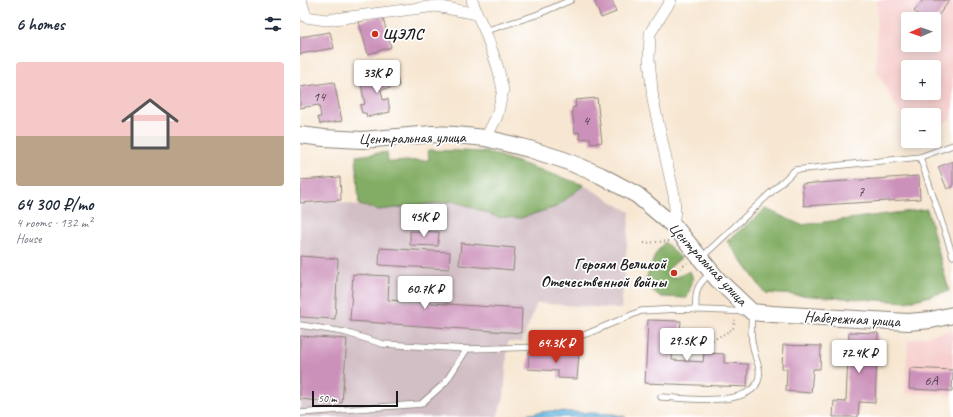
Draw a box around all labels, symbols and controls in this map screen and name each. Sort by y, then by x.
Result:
north arrow [901,12,941,52]
map controls [901,12,941,148]
icon: filters [262,13,284,35]
text: 6 homes [16,14,64,35]
place label: ЩЭЛС [383,24,426,44]
marker: ЩЭЛС [370,29,380,39]
pin: 33K ₽ [349,60,405,94]
button: + [901,60,941,100]
text: 33K ₽ [363,65,391,81]
icon: home [114,88,186,160]
house number: 14 [313,88,327,105]
button: − [901,108,941,148]
house number: 4 [583,112,591,129]
street label: Центральная улица [358,127,467,149]
house number: 7 [858,183,865,200]
text: 64 300 ₽/mo [16,194,93,215]
pin: 45K ₽ [396,204,452,238]
text: 45K ₽ [410,209,438,225]
text: 4 rooms · 132 m² [16,215,92,231]
street label: Центральная улица [664,218,753,311]
text: House [16,231,41,247]
place label: Героям Великой Отечественной войны [541,254,667,292]
marker: Героям Великой Отечественной войны [669,268,679,278]
pin: 60.7K ₽ [388,276,462,310]
text: 60.7K ₽ [407,281,443,297]
street label: Набережная улица [804,307,902,332]
pin: 29.5K ₽ [650,328,724,362]
pin: 64.3K ₽ [519,330,593,364]
text: 29.5K ₽ [669,333,705,349]
text: 64.3K ₽ [538,335,574,351]
pin: 72.4K ₽ [822,340,896,374]
text: 72.4K ₽ [841,345,877,361]
house number: 6А [924,372,939,389]
scale bar [312,389,398,408]
text: 50 m [318,391,337,405]

